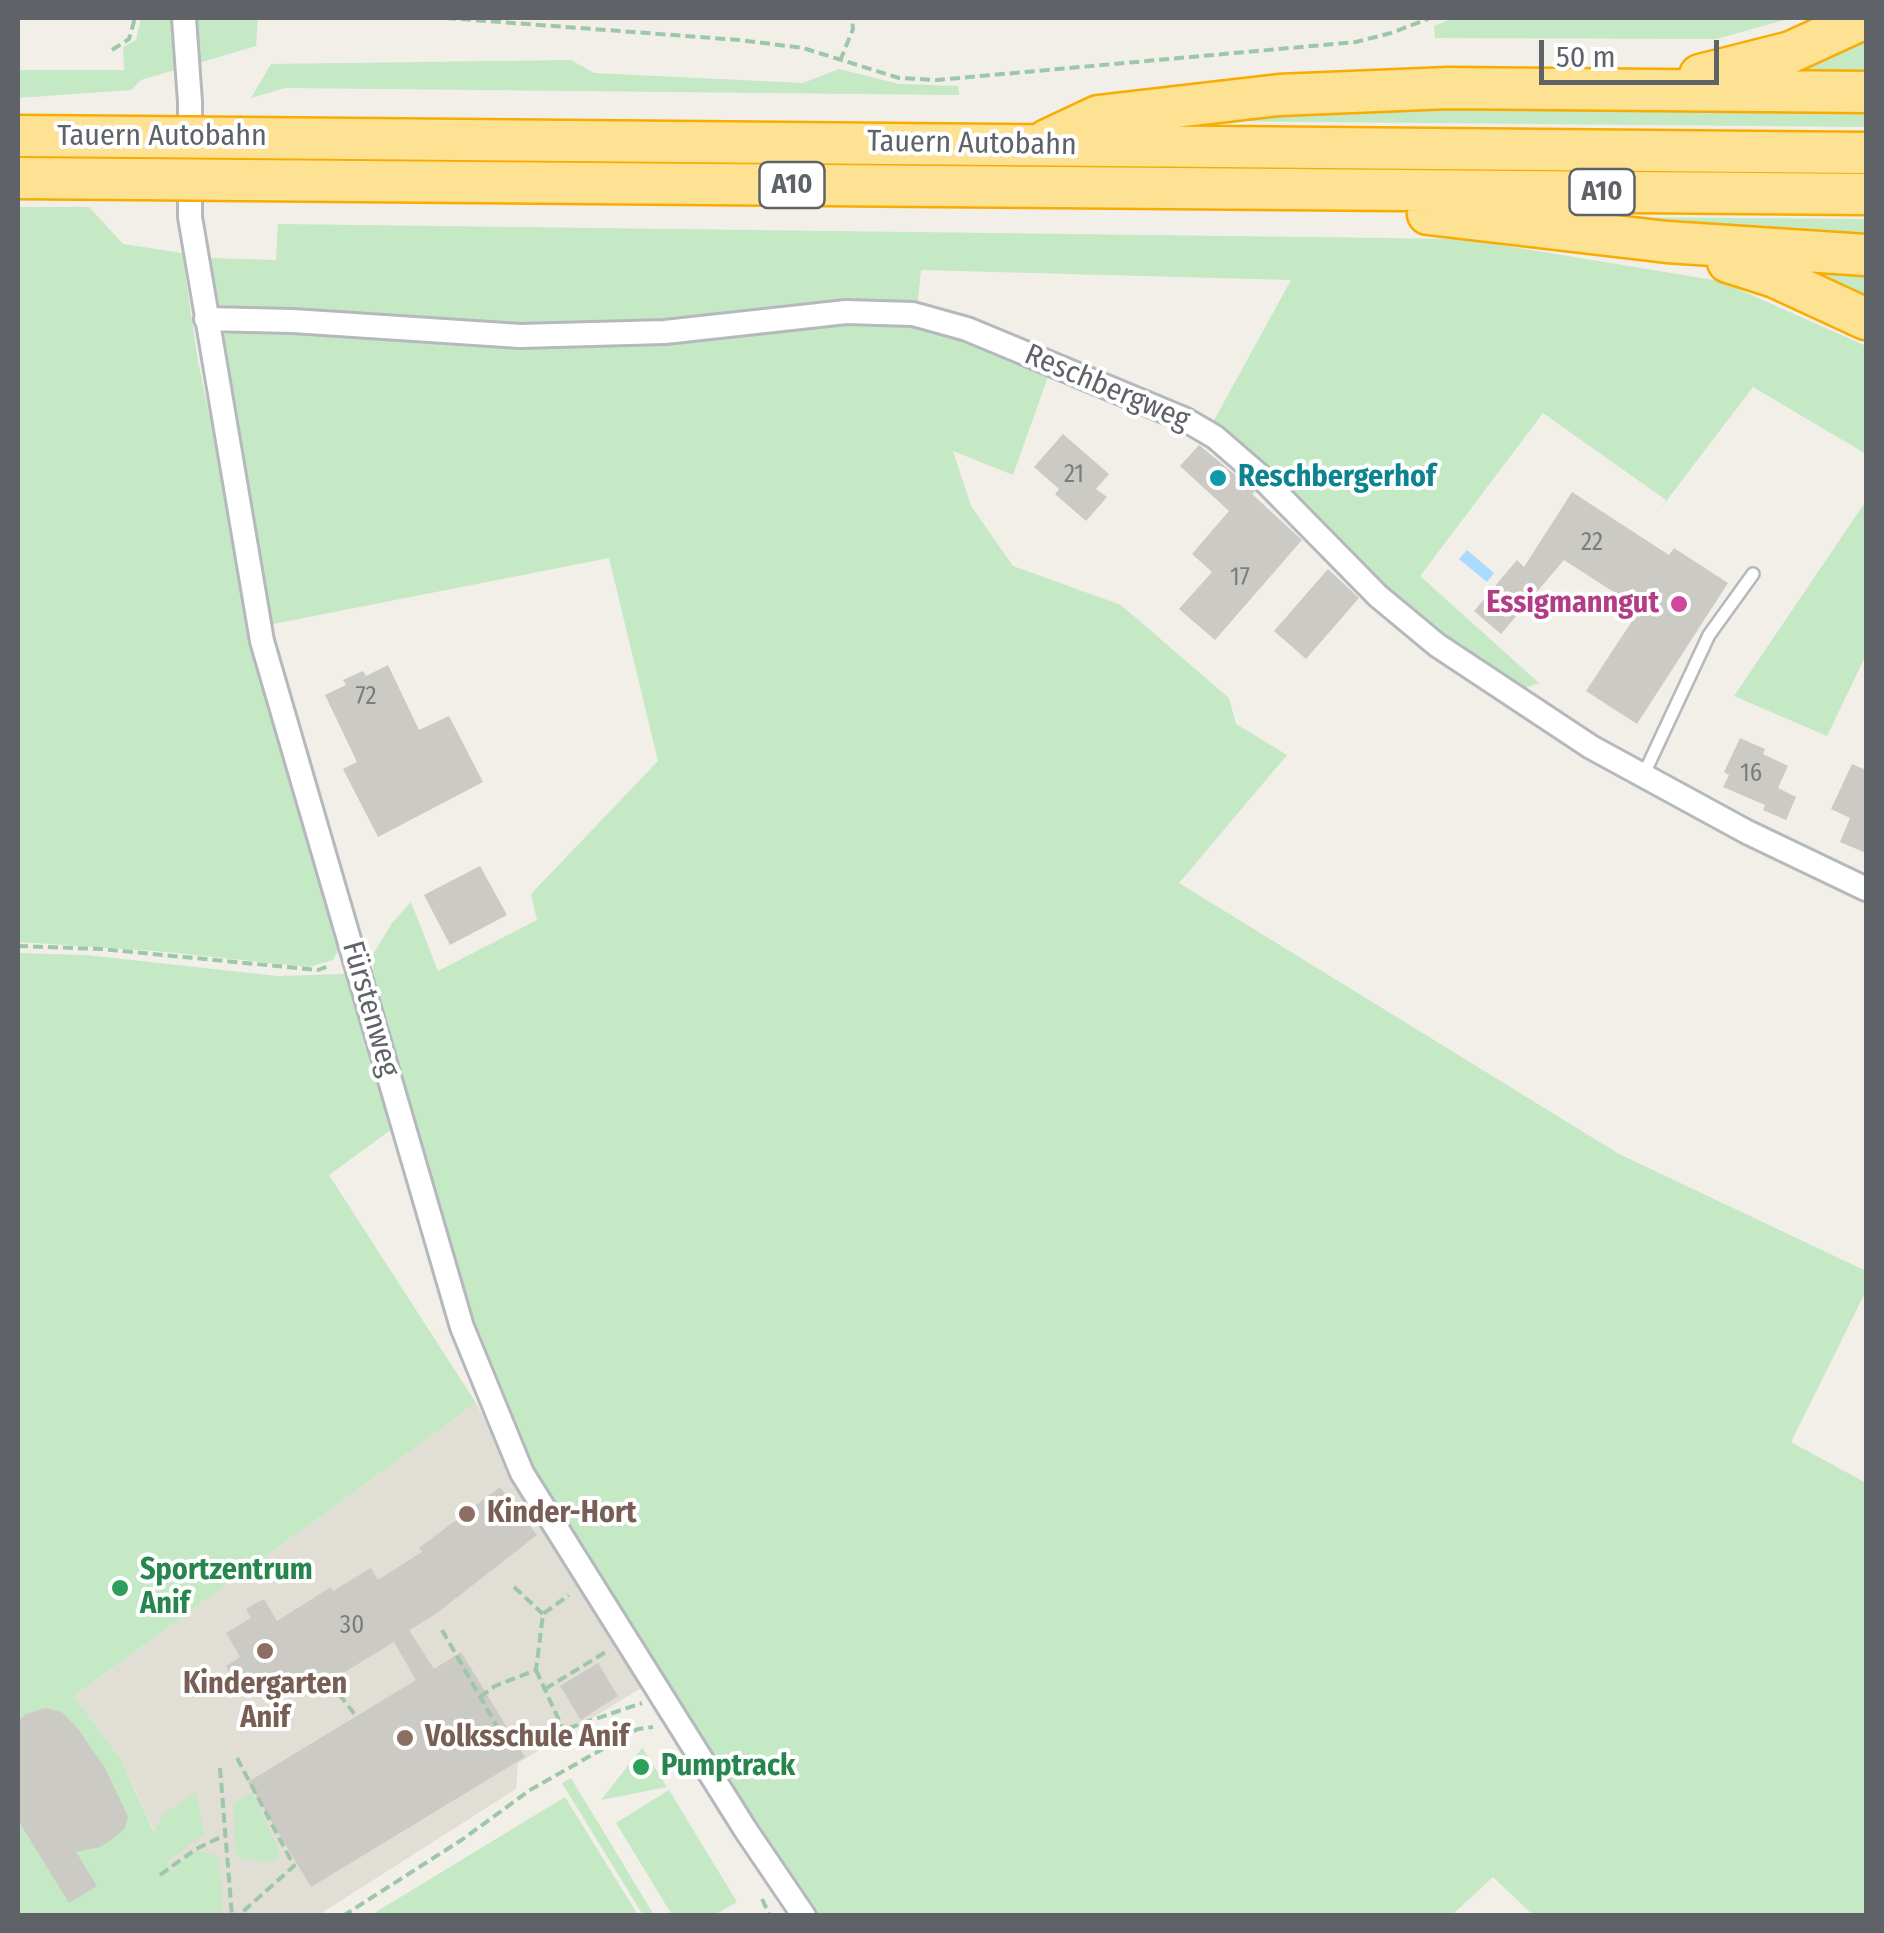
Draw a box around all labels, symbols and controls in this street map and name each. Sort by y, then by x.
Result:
scale bar [1544,20,1724,82]
text: 50 m [1556,39,1616,75]
street label: Tauern Autobahn [57,119,267,155]
street label: Tauern Autobahn [867,124,1077,164]
road number: A10 [760,162,824,208]
road number: A10 [1570,169,1634,215]
street label: Reschbergweg [1019,337,1195,439]
house number: 21 [1064,460,1084,490]
place label: Reschbergerhof [1238,460,1436,496]
marker: Reschbergerhof [1207,467,1229,489]
house number: 22 [1581,528,1603,558]
house number: 17 [1230,563,1250,593]
place label: Essigmanngut [1486,586,1659,622]
marker: Essigmanngut [1668,593,1690,615]
house number: 72 [356,682,376,712]
house number: 16 [1740,759,1762,789]
street label: Fürstenweg [334,937,406,1081]
place label: Kinder-Hort [487,1496,636,1532]
marker: Kinder-Hort [456,1503,478,1525]
place label: Sportzentrum Anif [140,1553,313,1624]
marker: Sportzentrum Anif [109,1577,131,1599]
house number: 30 [340,1611,364,1641]
marker: Kindergarten Anif [254,1640,276,1662]
place label: Kindergarten Anif [183,1667,347,1738]
place label: Volksschule Anif [425,1720,629,1756]
marker: Volksschule Anif [394,1727,416,1749]
place label: Pumptrack [661,1749,795,1785]
marker: Pumptrack [630,1756,652,1778]

